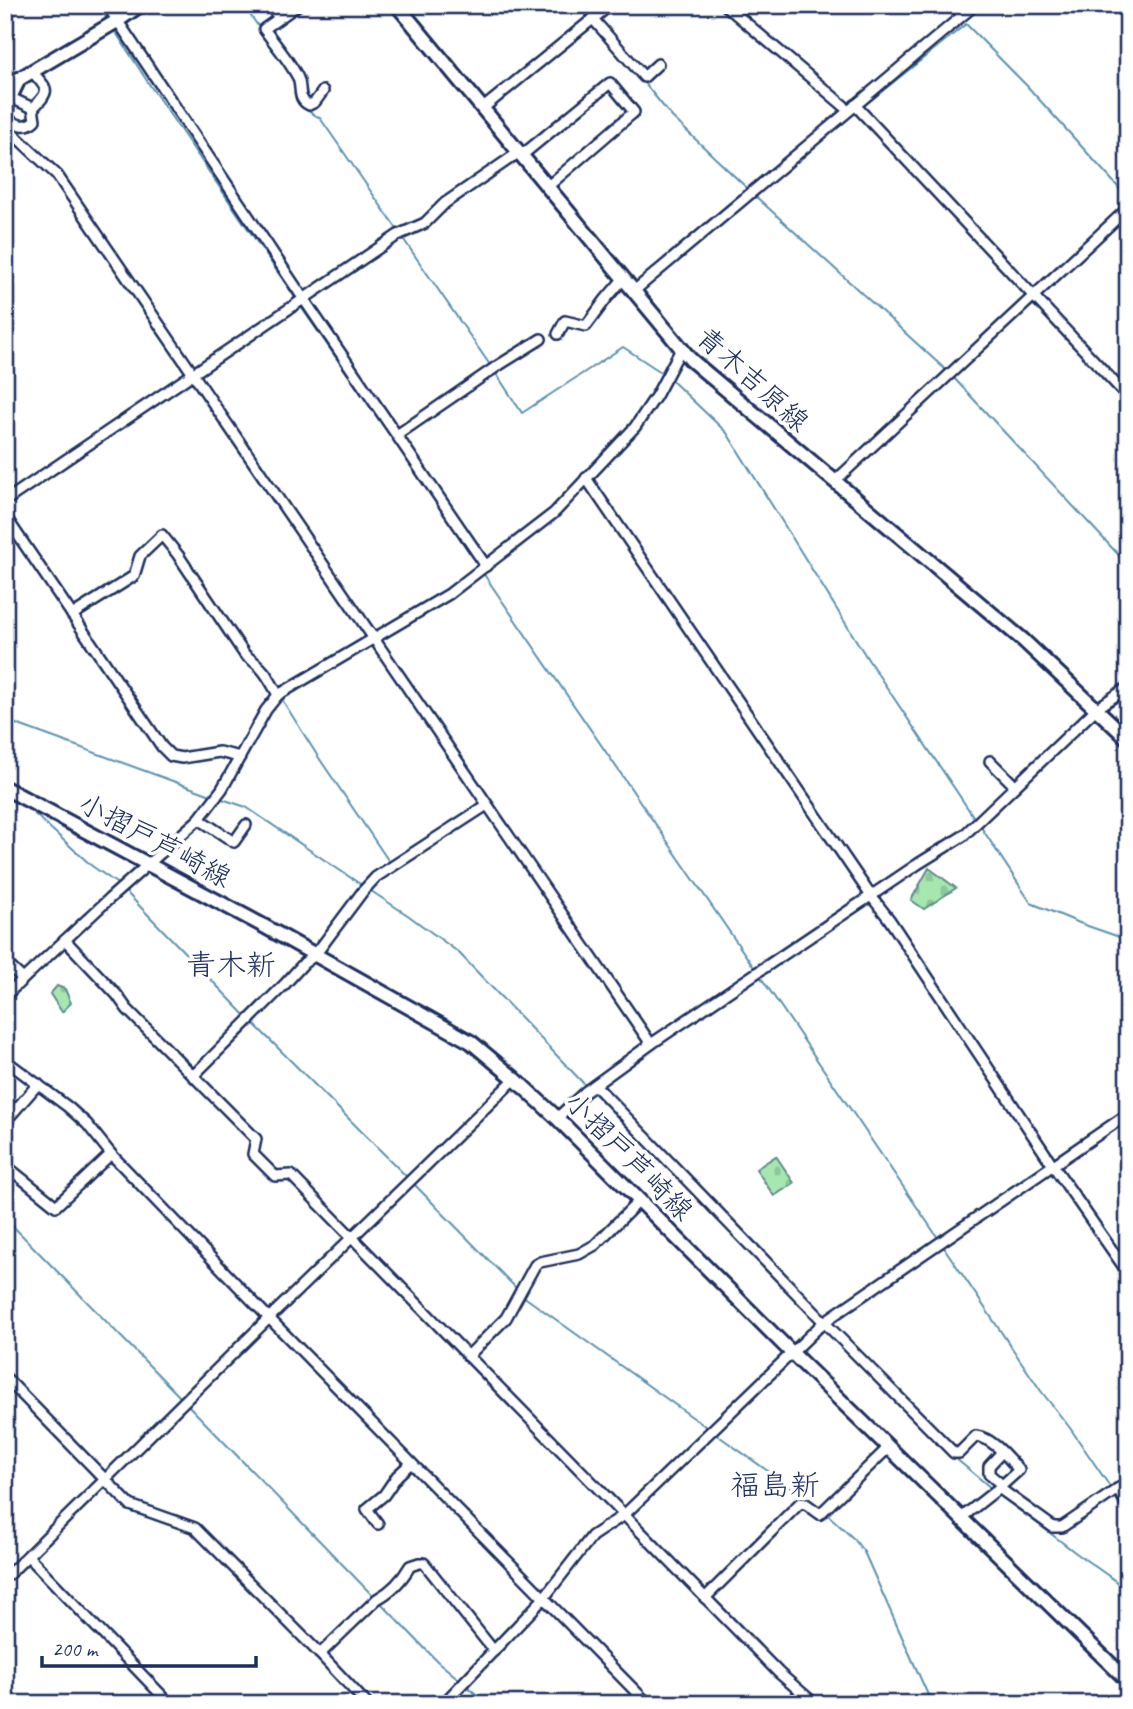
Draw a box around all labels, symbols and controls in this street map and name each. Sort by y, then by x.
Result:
street label: 青木吉原線 [689,319,817,439]
street label: 小摺戸芦崎線 [73,785,237,895]
district label: 青木新 [186,946,276,984]
street label: 小摺戸芦崎線 [557,1084,701,1228]
district label: 福島新 [730,1466,820,1504]
scale bar [42,1625,256,1669]
text: 200 m [52,1636,99,1662]

